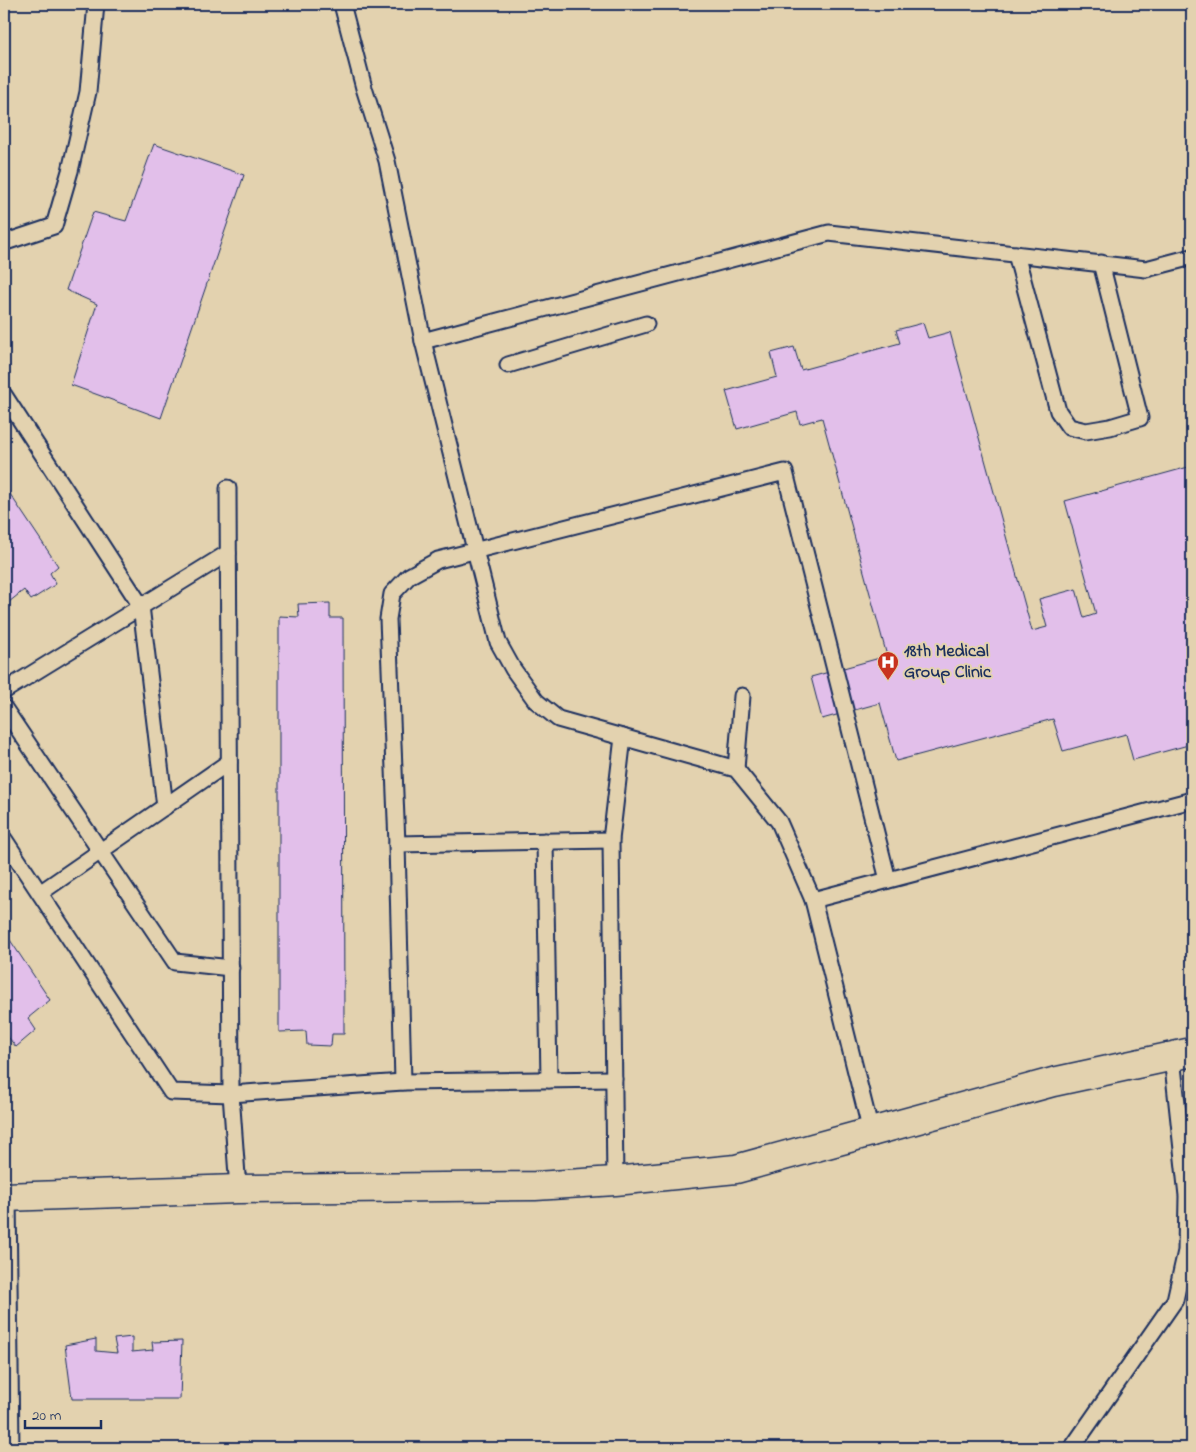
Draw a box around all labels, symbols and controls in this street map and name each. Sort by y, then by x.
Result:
place label: 18th Medical Group Clinic [904,639,992,686]
hospital icon: 18th Medical Group Clinic [876,650,900,681]
scale bar [25,1397,101,1429]
text: 20 m [32,1405,62,1427]

